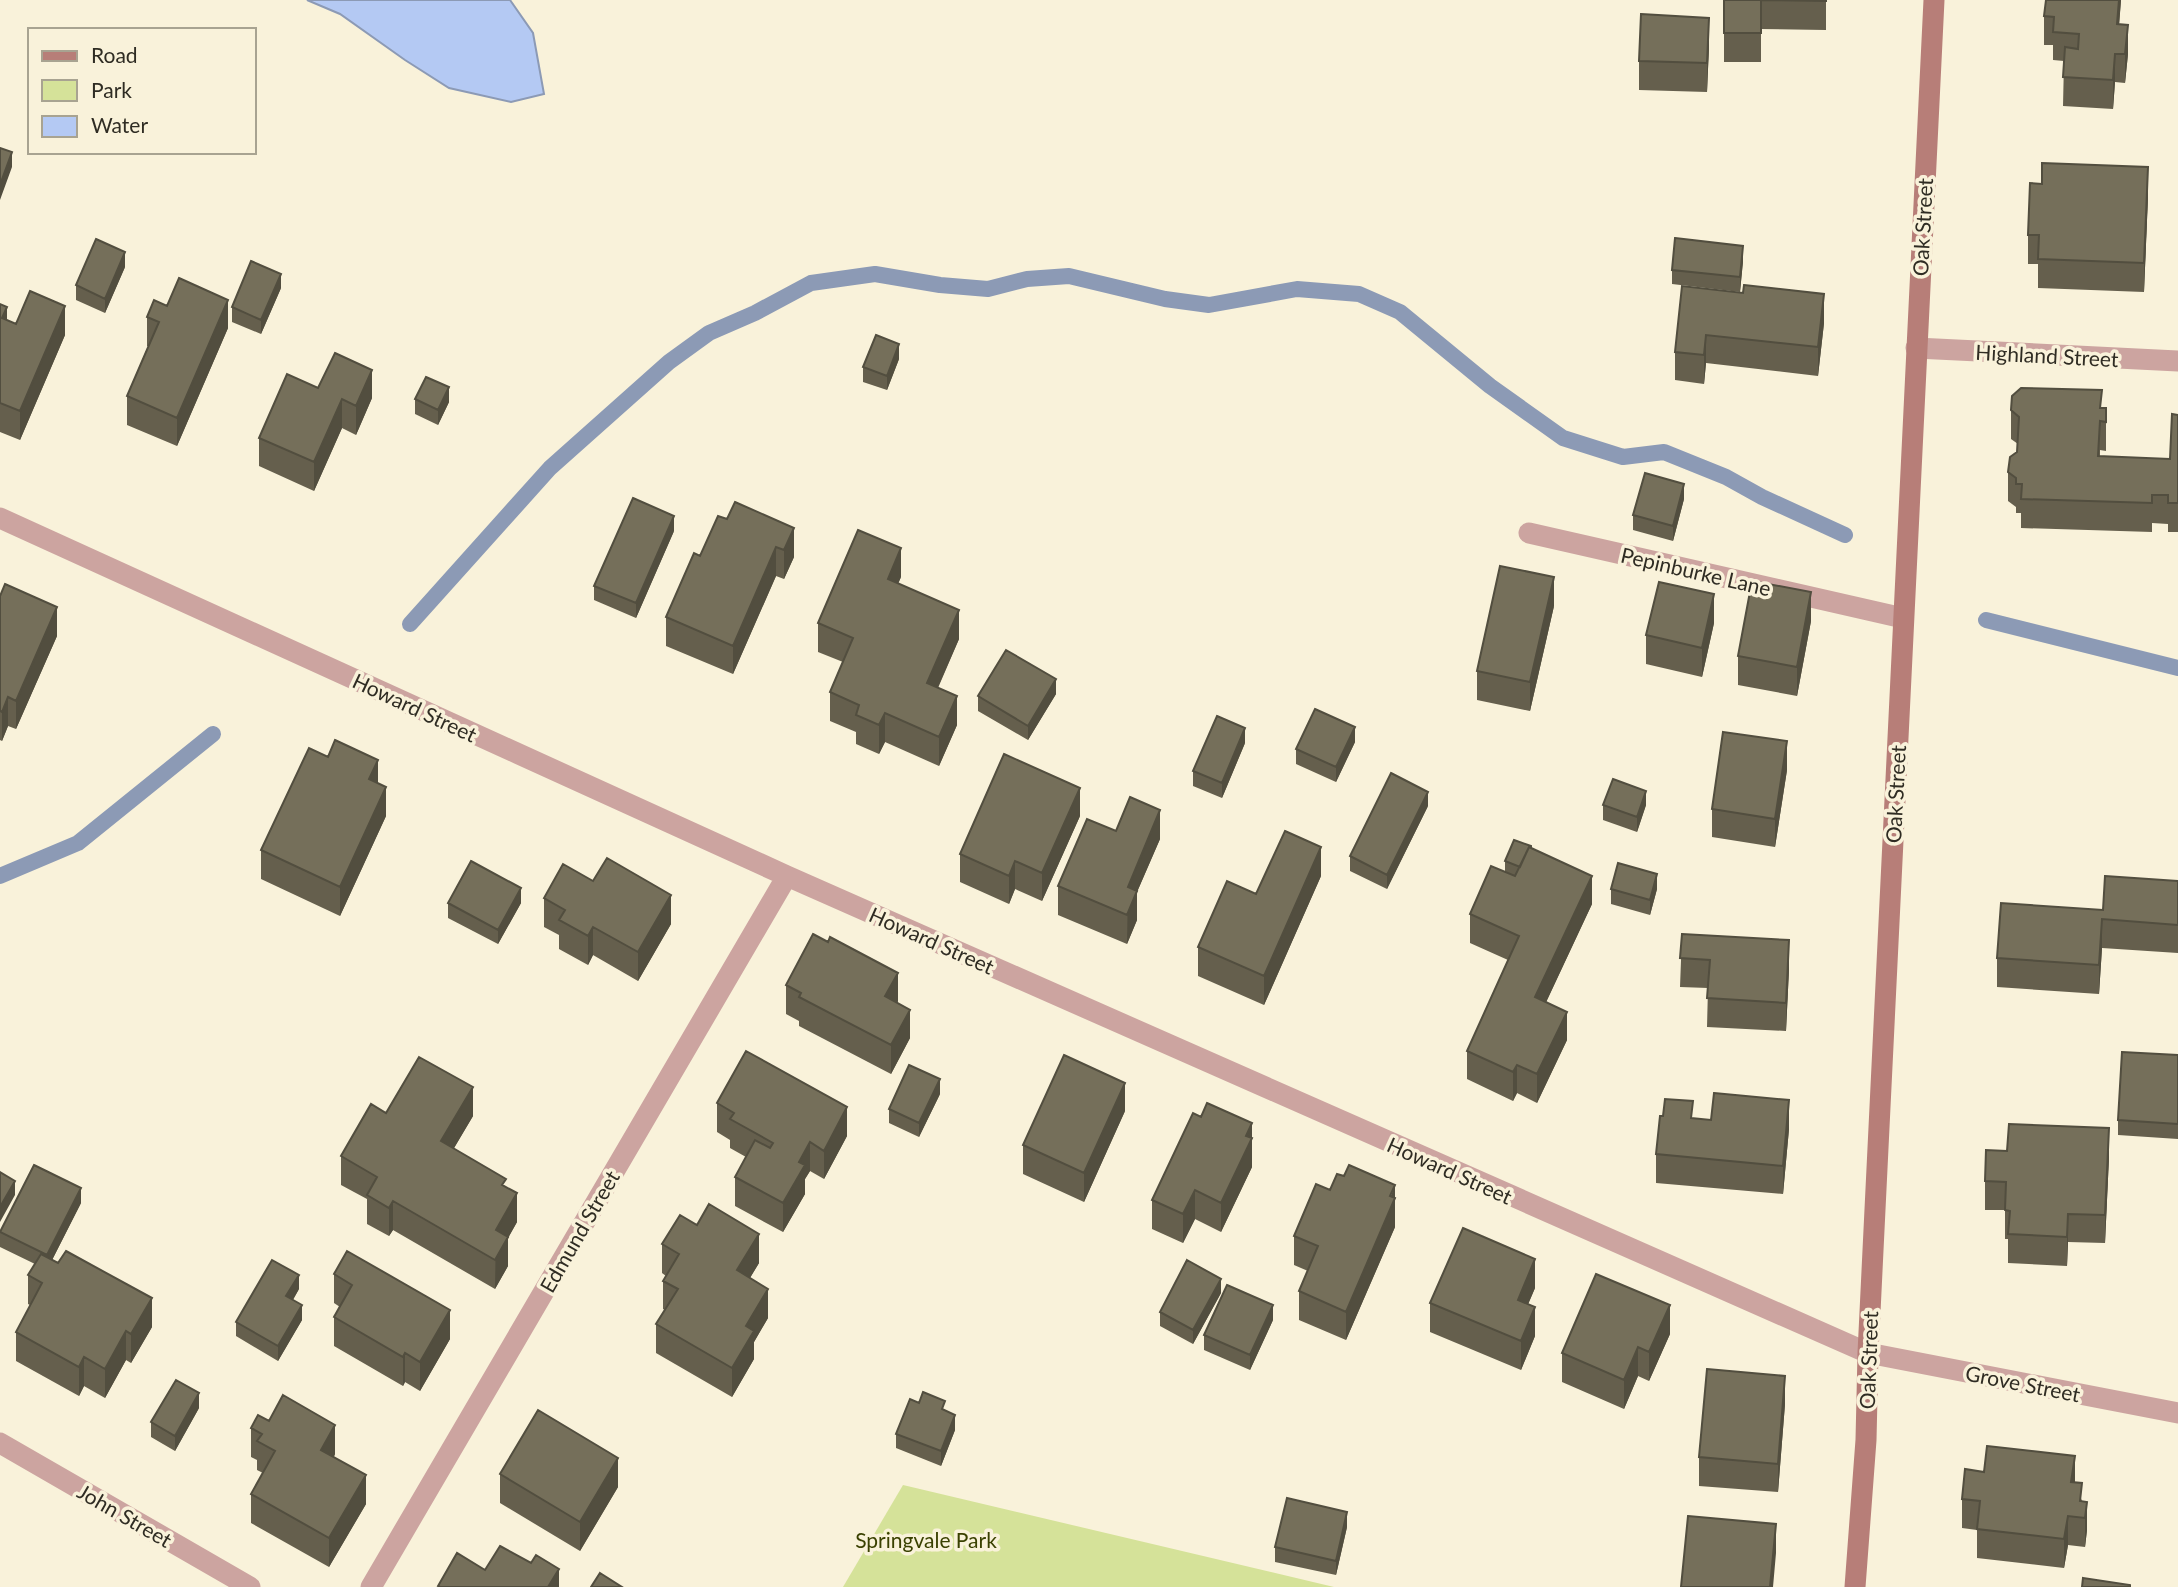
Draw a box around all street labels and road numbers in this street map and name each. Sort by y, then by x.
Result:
street label: Oak Street [1907,177,1937,277]
street label: Highland Street [1975,339,2120,371]
street label: Pepinburke Lane [1618,542,1774,600]
street label: Howard Street [349,667,481,747]
street label: Oak Street [1880,744,1910,844]
street label: Howard Street [866,901,999,979]
street label: Howard Street [1384,1131,1517,1209]
street label: Edmund Street [534,1165,624,1296]
street label: Oak Street [1854,1310,1882,1410]
street label: Grove Street [1964,1360,2083,1406]
street label: John Street [73,1478,177,1552]

